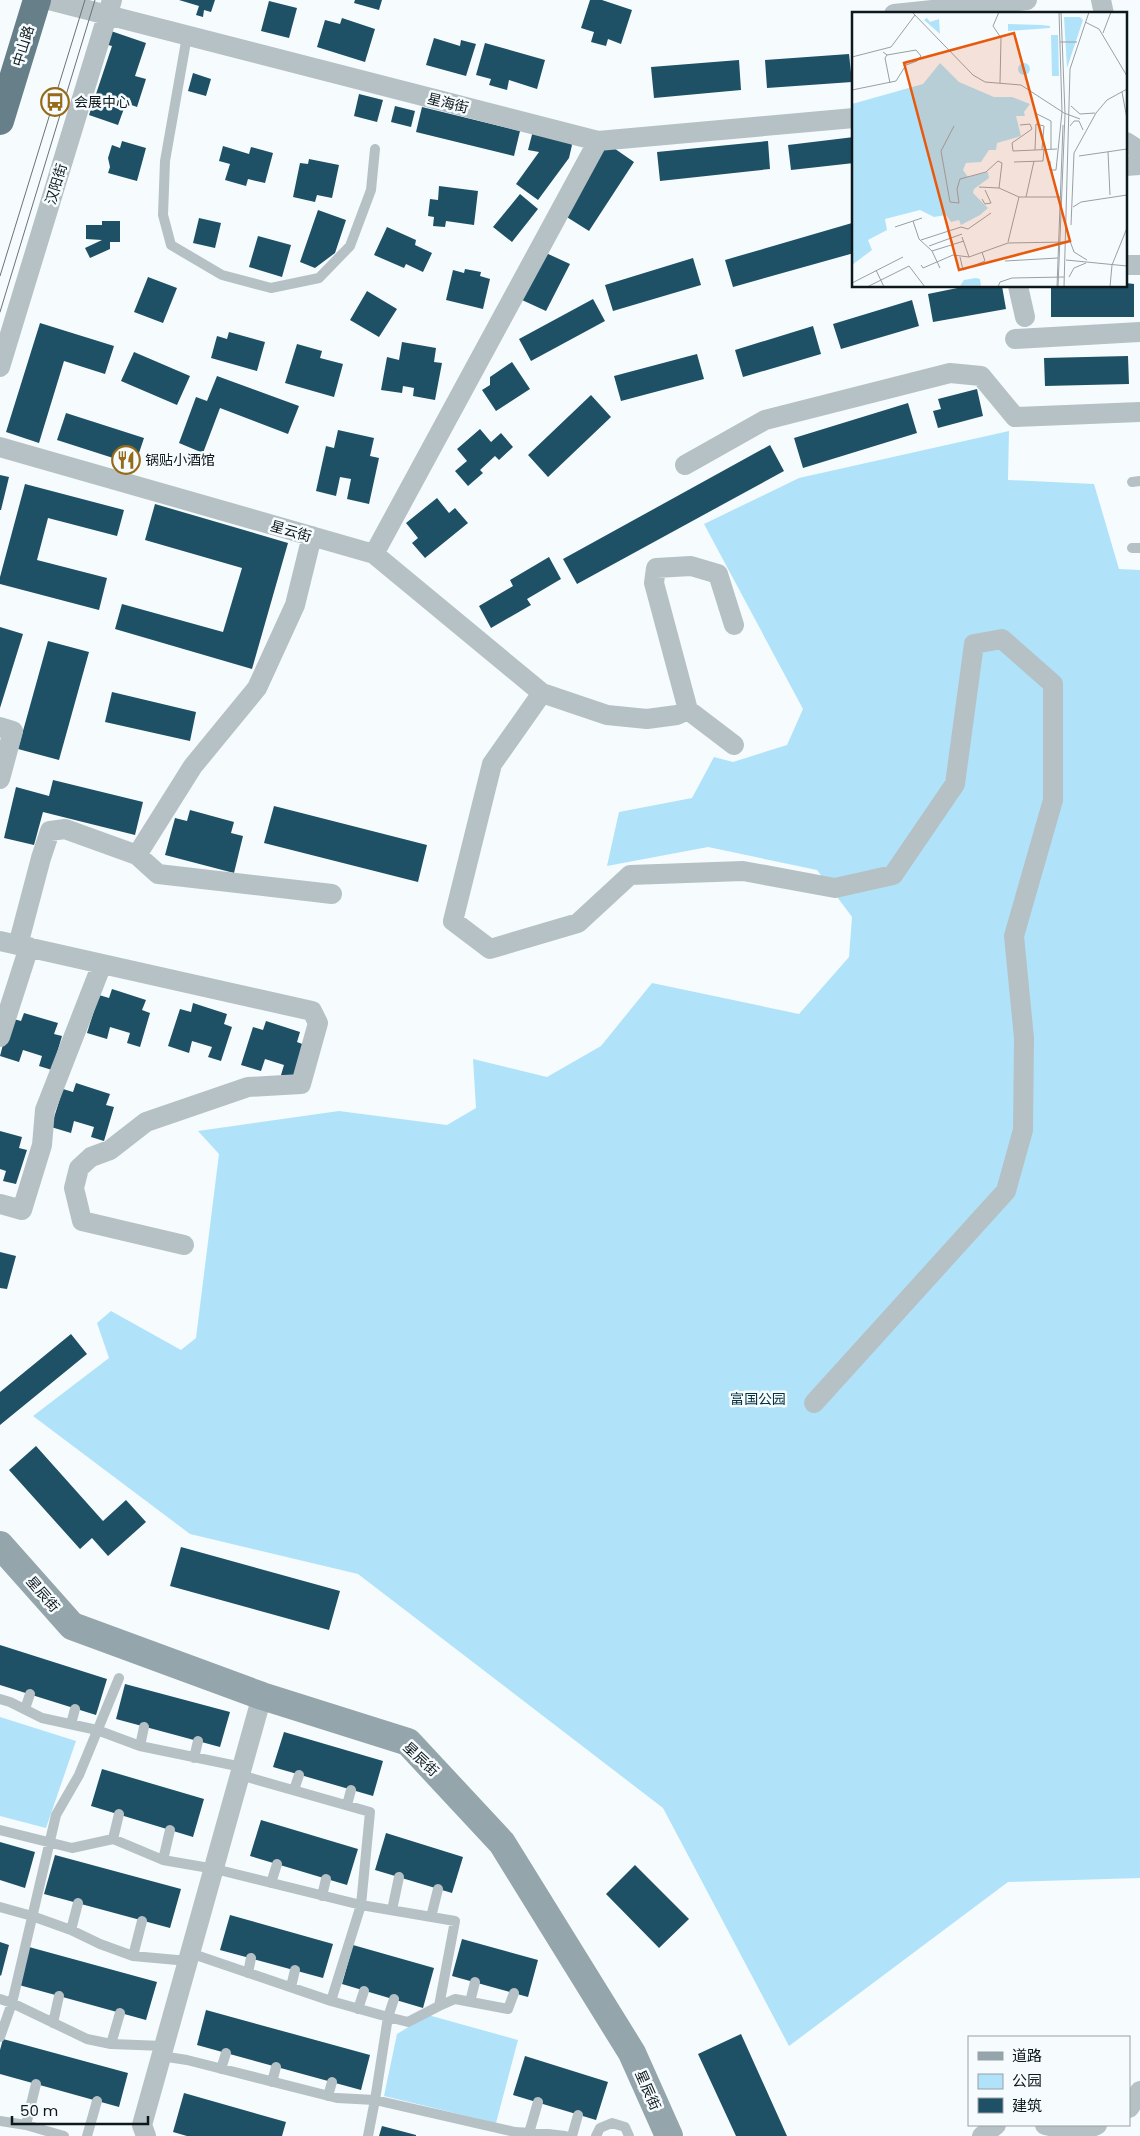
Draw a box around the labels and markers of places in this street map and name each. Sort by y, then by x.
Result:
bus stop icon: 会展中心 [40,87,70,117]
place label: 会展中心 [74,92,130,112]
restaurant icon: 锅贴小酒馆 [111,445,141,475]
place label: 锅贴小酒馆 [145,450,215,470]

